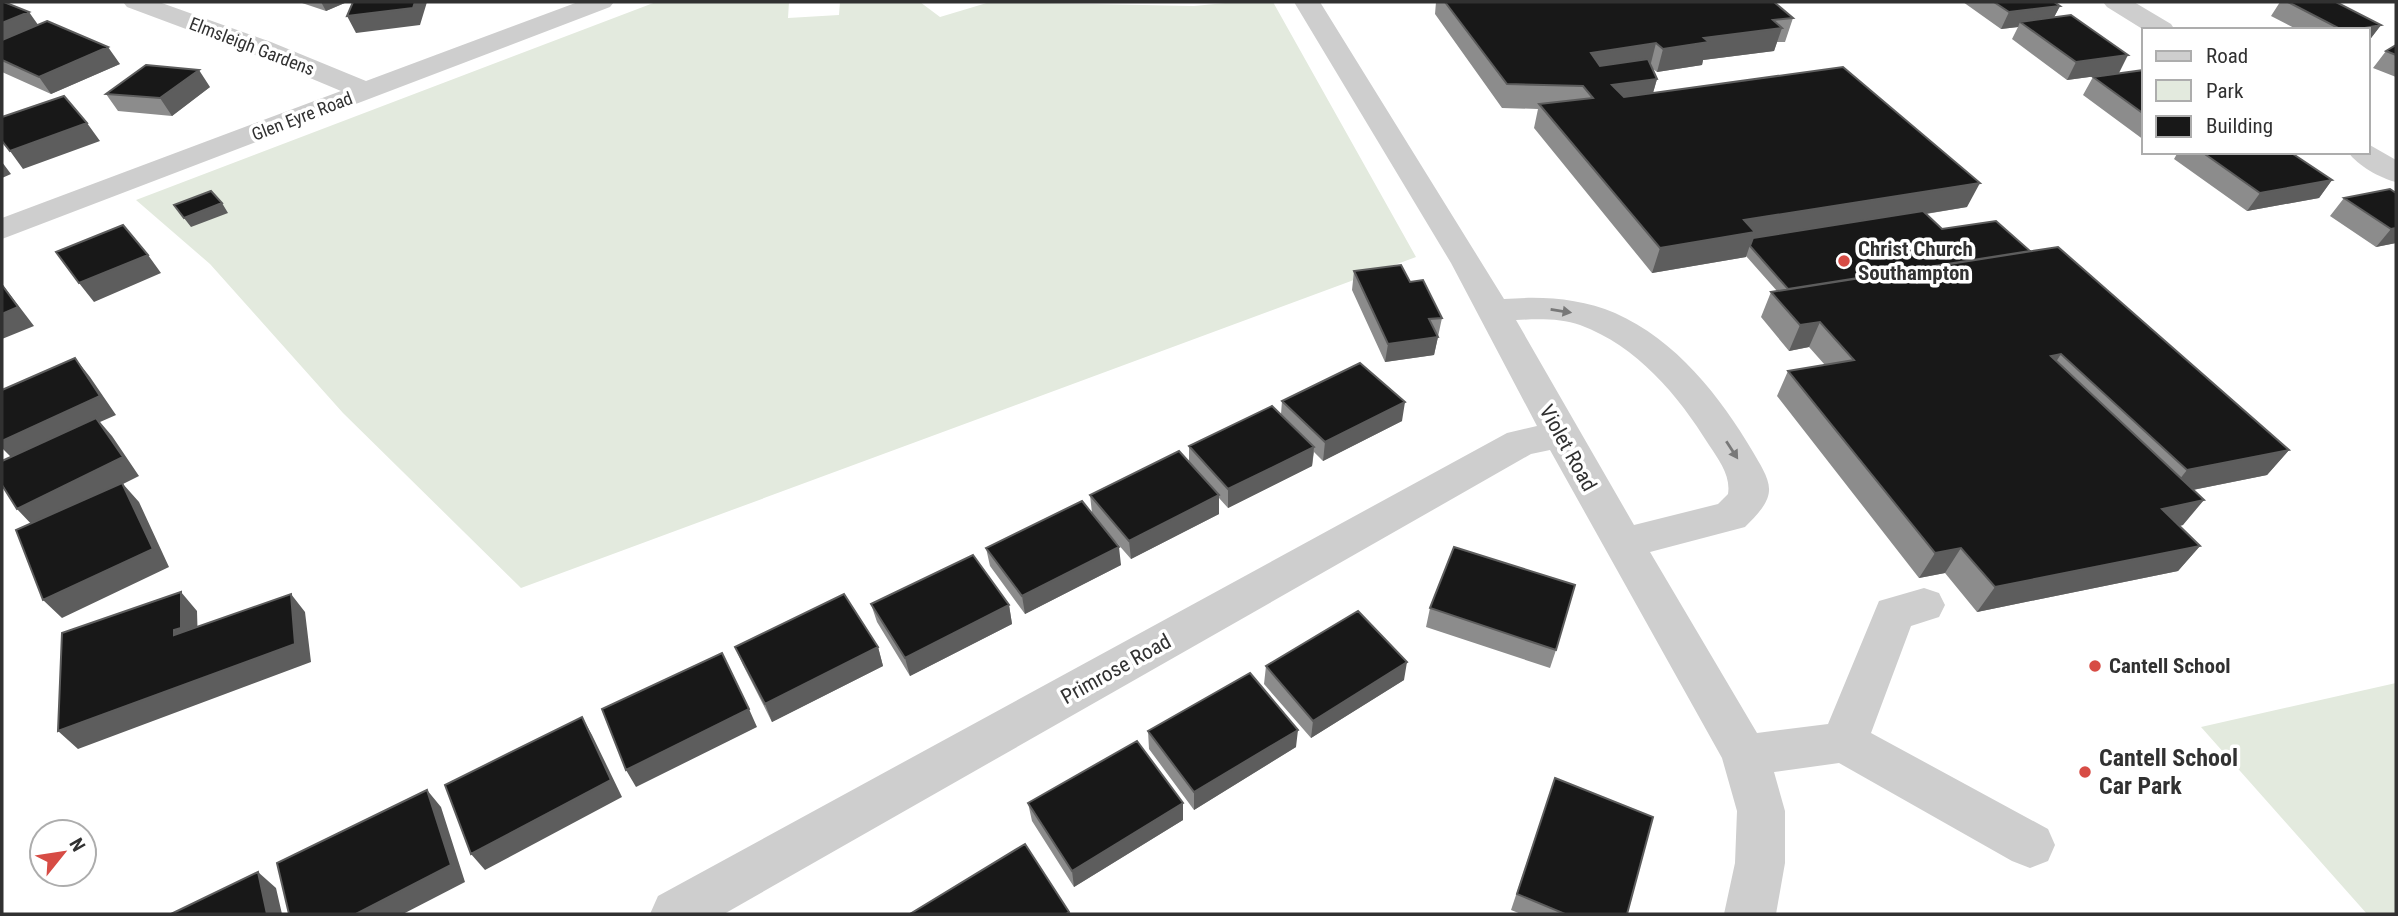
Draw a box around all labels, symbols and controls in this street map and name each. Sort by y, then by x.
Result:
street label: Elmsleigh Gardens [187,13,317,79]
legend [2142,28,2370,154]
text: Road [2206,44,2248,68]
text: Park [2206,79,2244,103]
street label: Glen Eyre Road [249,87,355,145]
text: Building [2206,114,2273,138]
place label: Christ Church Southampton [1858,237,1973,285]
marker: Christ Church Southampton [1836,253,1852,269]
one-way arrow [1551,306,1573,317]
street label: Violet Road [1534,401,1602,495]
one-way arrow [1725,440,1738,460]
street label: Primrose Road [1057,629,1175,709]
place label: Cantell School [2109,654,2231,678]
marker: Cantell School [2087,658,2103,674]
place label: Cantell School Car Park [2099,744,2238,800]
marker: Cantell School Car Park [2077,764,2093,780]
north arrow [28,818,98,888]
text: N [64,834,90,856]

